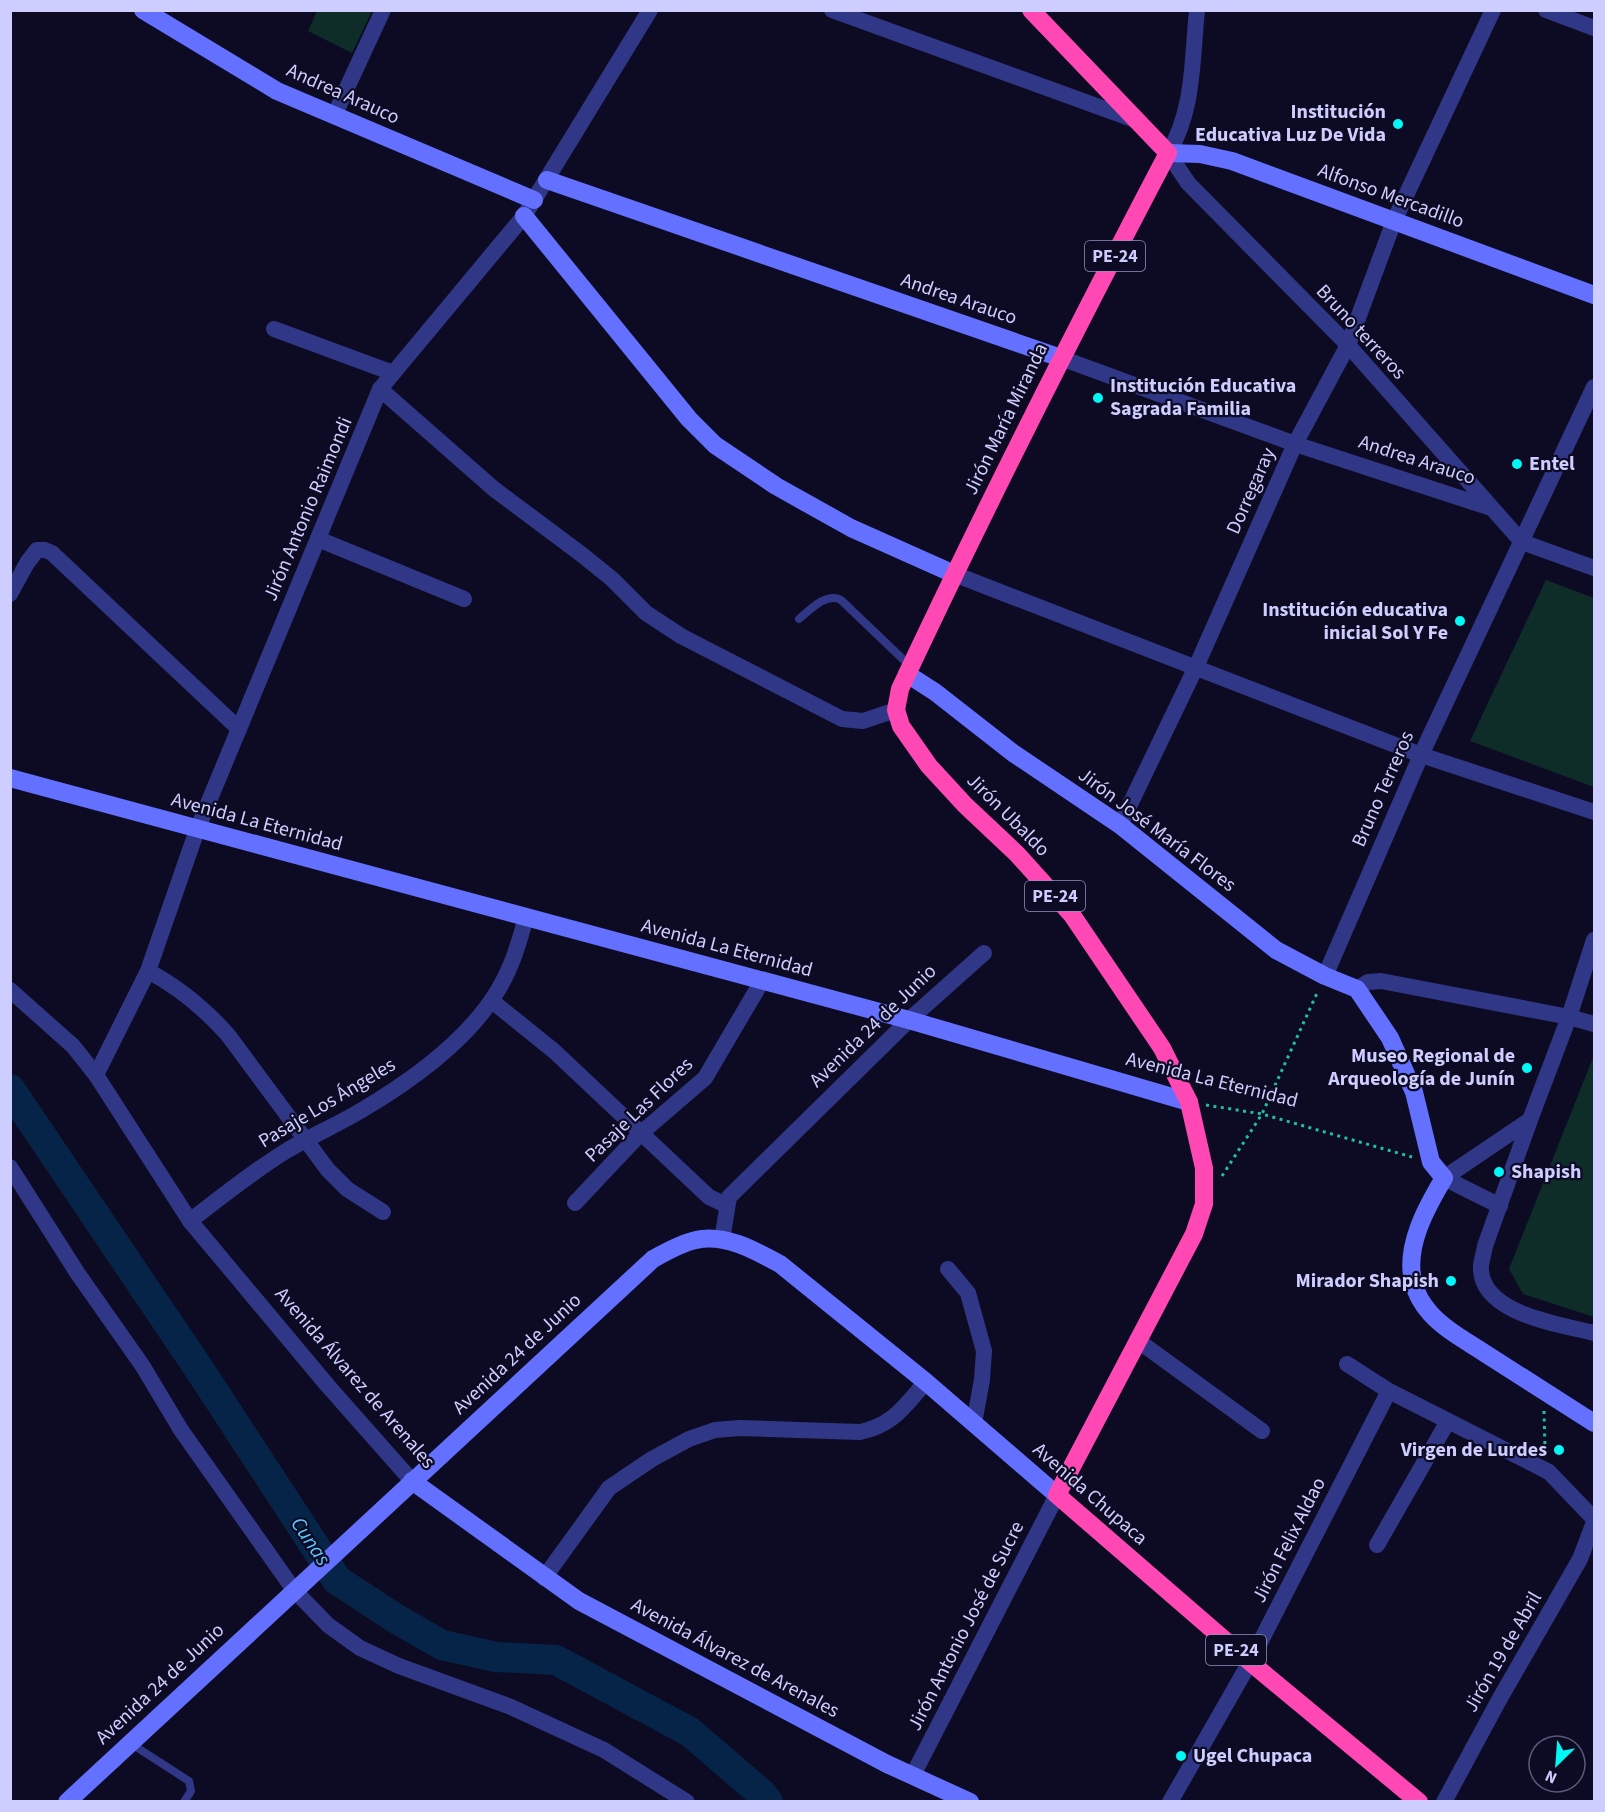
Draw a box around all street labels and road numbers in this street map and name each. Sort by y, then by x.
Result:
street label: Andrea Arauco [282,57,404,131]
street label: Alfonso Mercadillo [1314,157,1468,235]
road number: PE-24 [1085,241,1145,271]
street label: Andrea Arauco [897,266,1021,332]
street label: Bruno terreros [1309,278,1413,386]
street label: Jirón María Miranda [957,338,1055,500]
street label: Jirón Antonio Raimondi [257,413,359,605]
street label: Andrea Arauco [1355,428,1479,492]
street label: Dorregaray [1219,443,1283,539]
street label: Bruno Terreros [1345,727,1421,851]
street label: Jirón José María Flores [1072,761,1242,899]
street label: Jirón Ubaldo [960,767,1056,863]
street label: Avenida La Eternidad [168,786,346,858]
road number: PE-24 [1025,881,1085,911]
street label: Avenida La Eternidad [638,912,816,984]
street label: Avenida 24 de Junio [803,958,943,1094]
street label: Avenida La Eternidad [1123,1045,1301,1115]
street label: Pasaje Los Ángeles [253,1051,401,1155]
street label: Pasaje Las Flores [579,1051,699,1169]
street label: Avenida Álvarez de Arenales [268,1281,442,1475]
street label: Avenida 24 de Junio [446,1287,588,1421]
street label: Avenida Chupaca [1026,1436,1154,1552]
street label: Jirón Felix Aldao [1245,1472,1333,1608]
street label: Jirón Antonio José de Sucre [901,1516,1031,1736]
street label: Jirón 19 de Abril [1457,1587,1549,1717]
street label: Avenida Álvarez de Arenales [626,1591,844,1725]
street label: Avenida 24 de Junio [89,1617,231,1751]
road number: PE-24 [1206,1635,1266,1665]

